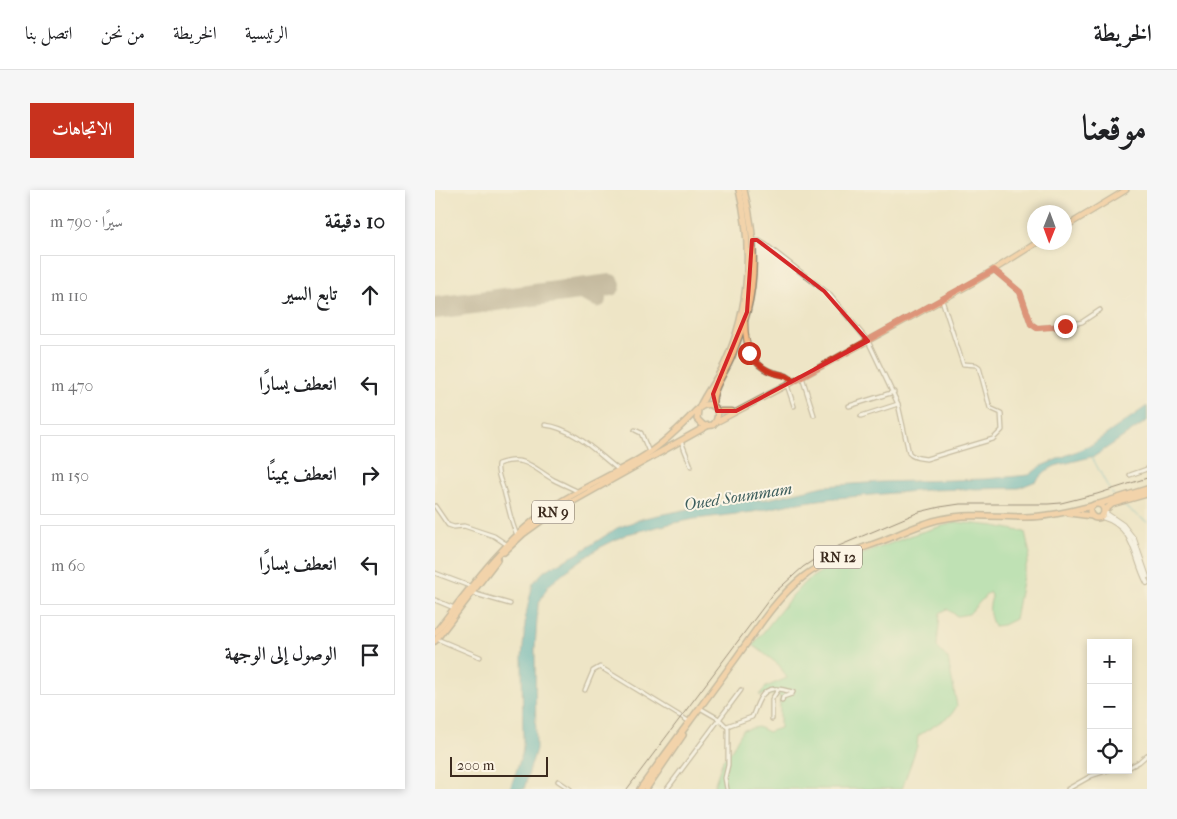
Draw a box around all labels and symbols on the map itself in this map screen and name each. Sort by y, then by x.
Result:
north arrow [1027,205,1072,250]
route end [1054,315,1077,338]
route start [738,342,761,365]
water label: Oued Soummam [683,479,794,514]
road number: RN 9 [532,501,574,524]
road number: RN 12 [814,546,862,568]
scale bar [450,754,547,777]

